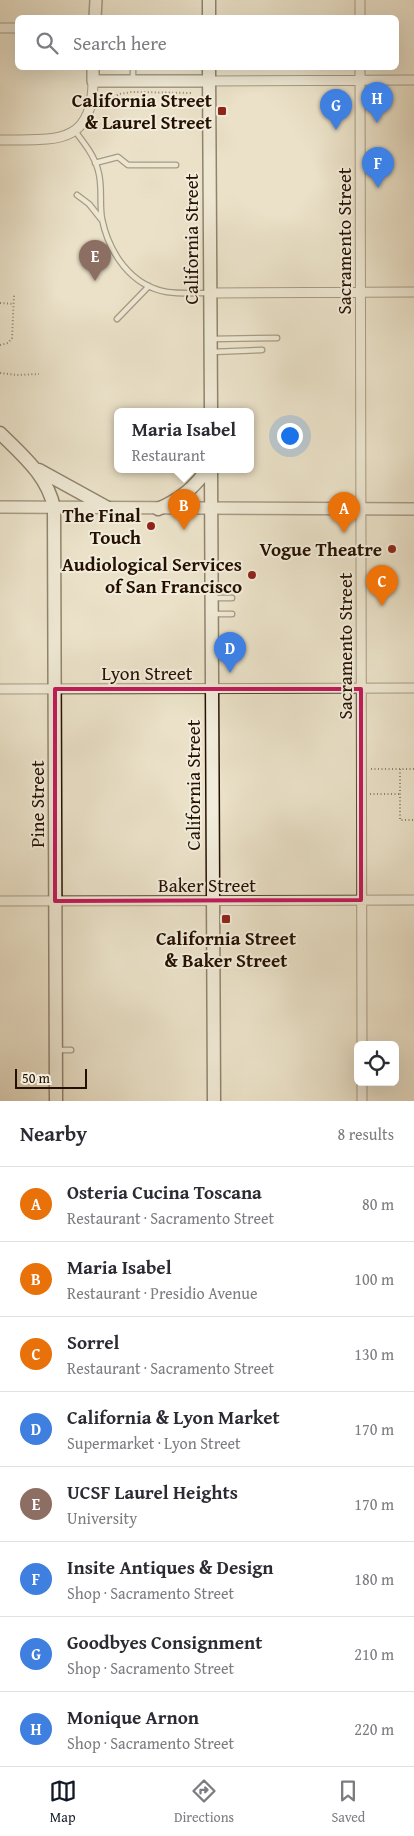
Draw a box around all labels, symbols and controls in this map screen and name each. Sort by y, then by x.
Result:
search box [15,15,399,70]
icon: search [33,29,61,57]
text: Search here [73,29,167,57]
pin: H [361,82,393,123]
place label: California Street & Laurel Street [72,86,213,136]
pin: G [320,89,352,130]
marker: California Street & Laurel Street [216,105,228,117]
pin: F [362,147,394,188]
street label: Sacramento Street [330,167,358,315]
street label: California Street [177,173,205,304]
pin: E [79,240,111,281]
popup [114,408,254,473]
text: Maria Isabel [132,415,236,443]
your location [277,423,303,449]
text: Restaurant [132,443,205,467]
pin: B [168,489,200,530]
pin: A [328,492,360,533]
place label: The Final Touch [62,501,142,551]
marker: The Final Touch [145,520,157,532]
place label: Vogue Theatre [259,535,382,563]
marker: Vogue Theatre [386,543,398,555]
place label: Audiological Services of San Francisco [62,550,242,600]
pin: C [366,565,398,606]
marker: Audiological Services of San Francisco [246,569,258,581]
street label: Sacramento Street [331,572,359,720]
pin: D [214,632,246,673]
street label: Lyon Street [102,659,193,687]
street label: California Street [179,719,207,850]
street label: Pine Street [23,760,51,848]
street label: Baker Street [158,871,256,899]
marker: California Street & Baker Street [220,913,232,925]
place label: California Street & Baker Street [156,924,297,974]
map controls [354,1041,399,1086]
button: locate [354,1041,399,1086]
scale bar [15,1066,88,1089]
text: 50 m [22,1068,50,1088]
text: Nearby [20,1118,87,1149]
text: 8 results [337,1122,394,1146]
text: Osteria Cucina Toscana [67,1178,262,1206]
text: A [31,1192,41,1216]
text: 80 m [362,1192,394,1216]
text: Restaurant · Sacramento Street [67,1206,274,1230]
text: Maria Isabel [67,1253,172,1281]
text: B [31,1267,41,1291]
text: 100 m [354,1267,394,1291]
text: Restaurant · Presidio Avenue [67,1281,257,1305]
text: Sorrel [67,1328,119,1356]
text: C [31,1342,41,1366]
text: 130 m [354,1342,394,1366]
text: Restaurant · Sacramento Street [67,1356,274,1380]
text: California & Lyon Market [67,1403,280,1431]
text: D [31,1417,41,1441]
text: 170 m [354,1417,394,1441]
text: Supermarket · Lyon Street [67,1431,241,1455]
text: UCSF Laurel Heights [67,1478,238,1506]
text: E [32,1492,40,1516]
text: 170 m [354,1492,394,1516]
text: University [67,1506,137,1530]
text: Insite Antiques & Design [67,1553,274,1581]
text: F [32,1567,40,1591]
text: 180 m [354,1567,394,1591]
text: Shop · Sacramento Street [67,1581,234,1605]
text: Goodbyes Consignment [67,1628,263,1656]
text: G [31,1642,41,1666]
text: 210 m [354,1642,394,1666]
text: Shop · Sacramento Street [67,1656,234,1680]
text: Monique Arnon [67,1703,199,1731]
text: H [30,1717,42,1741]
text: 220 m [354,1717,394,1741]
text: Shop · Sacramento Street [67,1731,234,1755]
tab: Map [49,1777,77,1827]
tab: Directions [174,1777,234,1827]
tab: Saved [331,1777,365,1827]

